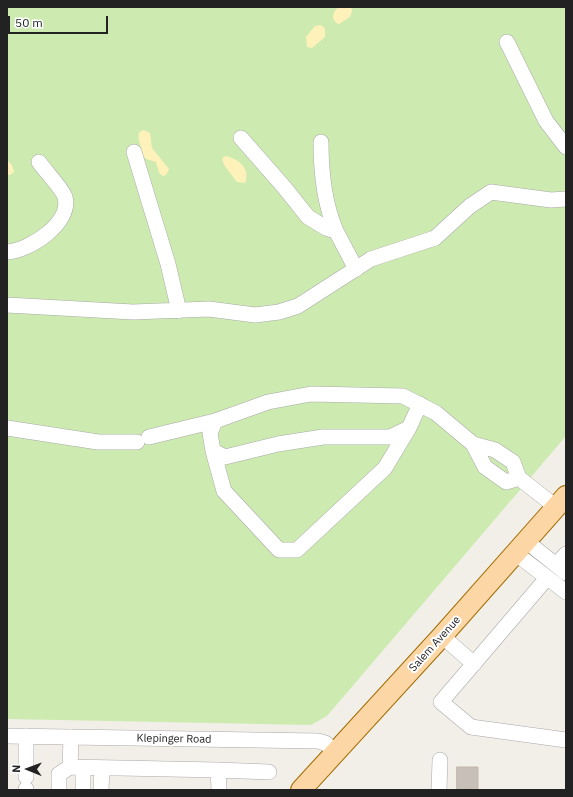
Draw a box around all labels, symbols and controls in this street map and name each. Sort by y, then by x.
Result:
scale bar [10,8,110,34]
text: 50 m [15,15,43,30]
street label: Salem Avenue [407,613,463,675]
street label: Klepinger Road [136,732,212,746]
north arrow [8,749,48,789]
text: N [9,765,23,773]

